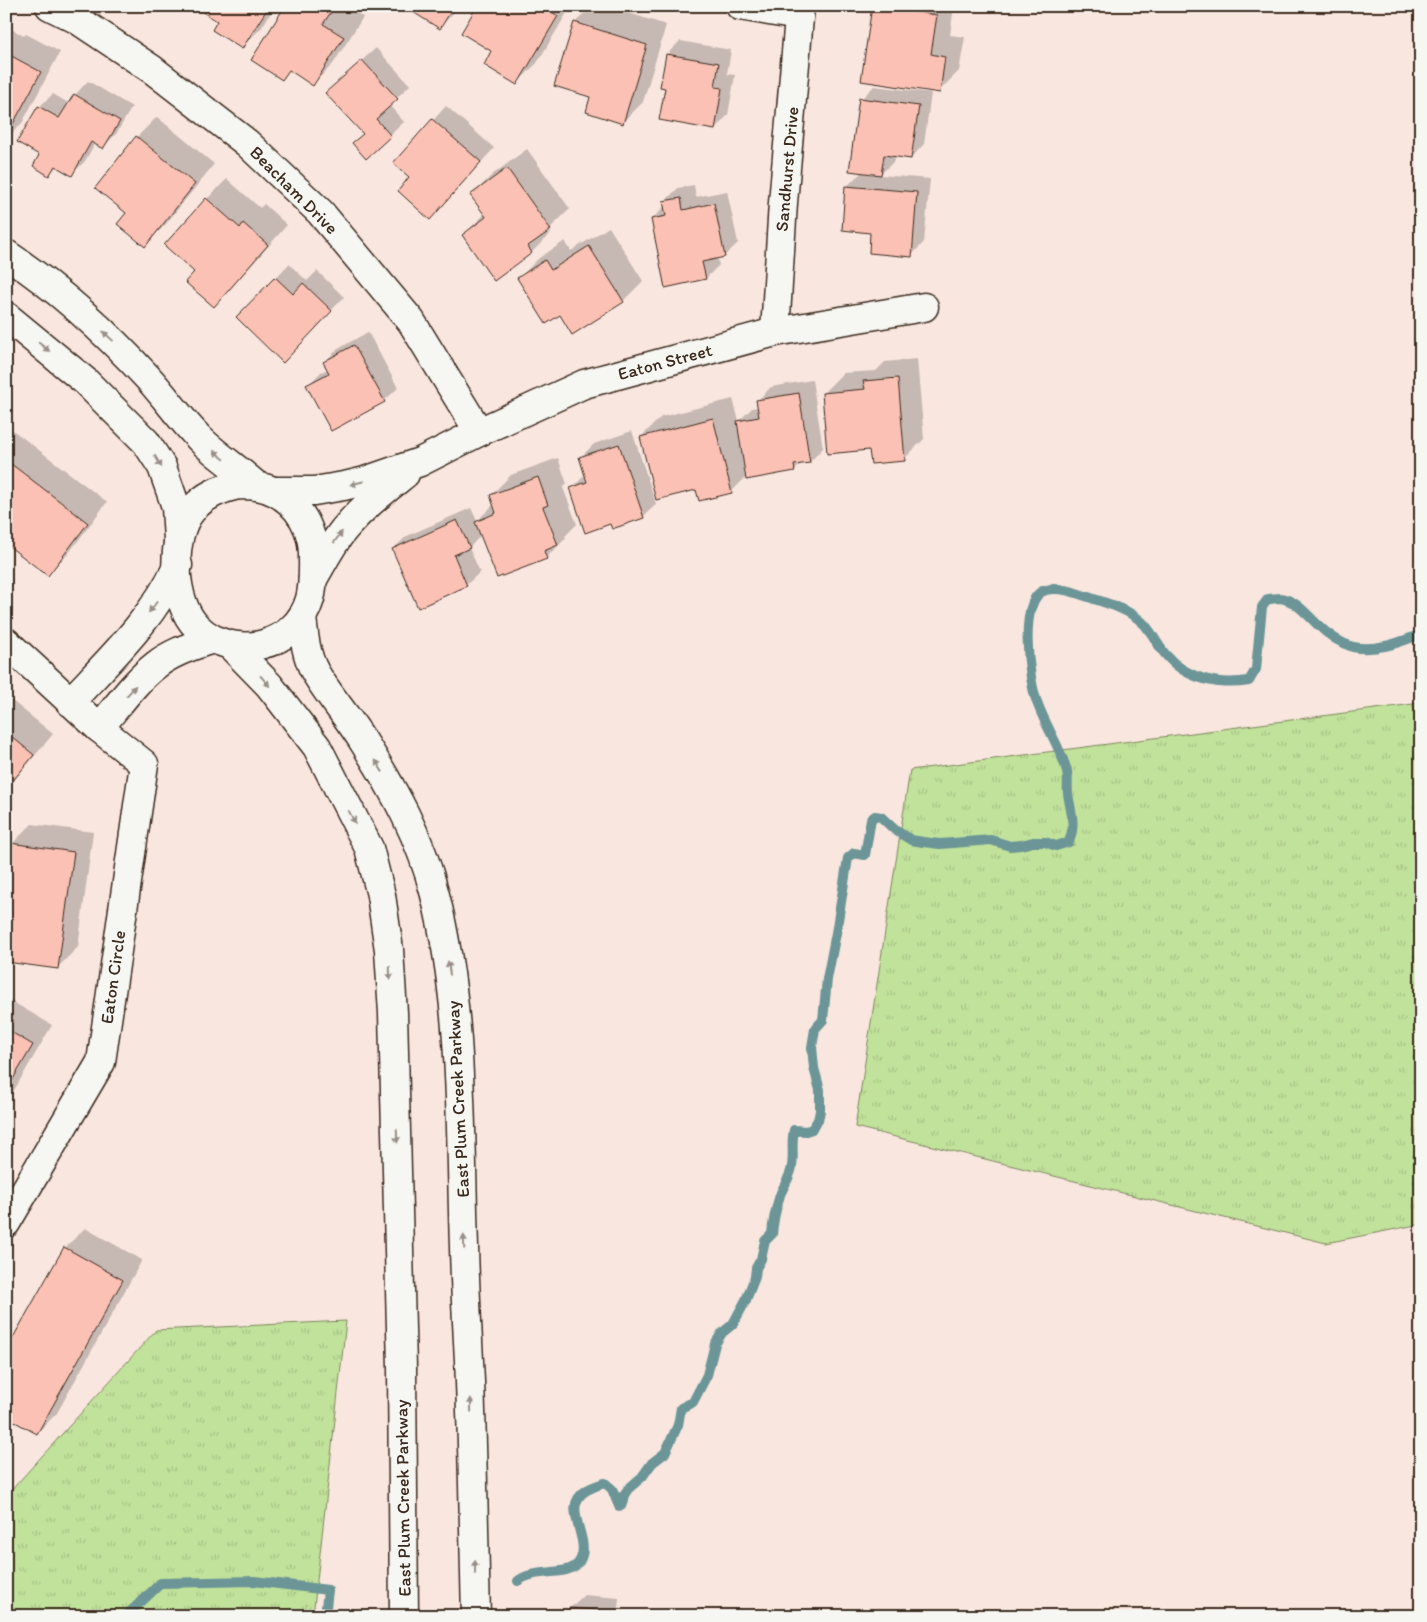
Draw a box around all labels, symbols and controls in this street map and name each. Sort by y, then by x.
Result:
street label: Sandhurst Drive [771,106,803,232]
street label: Beacham Drive [245,141,343,239]
one-way arrow [103,330,115,342]
street label: Eaton Street [615,339,715,385]
one-way arrow [38,341,51,352]
one-way arrow [213,449,226,460]
one-way arrow [154,455,163,468]
one-way arrow [350,479,365,487]
one-way arrow [333,530,343,544]
one-way arrow [148,600,158,614]
one-way arrow [259,675,270,687]
one-way arrow [125,684,136,697]
one-way arrow [375,760,384,773]
one-way arrow [348,810,356,824]
street label: Eaton Circle [96,929,130,1025]
one-way arrow [445,959,453,975]
one-way arrow [387,966,395,982]
street label: East Plum Creek Parkway [442,999,474,1198]
one-way arrow [393,1128,401,1144]
one-way arrow [460,1234,468,1250]
one-way arrow [466,1396,474,1412]
street label: East Plum Creek Parkway [390,1399,416,1597]
one-way arrow [470,1559,478,1575]

